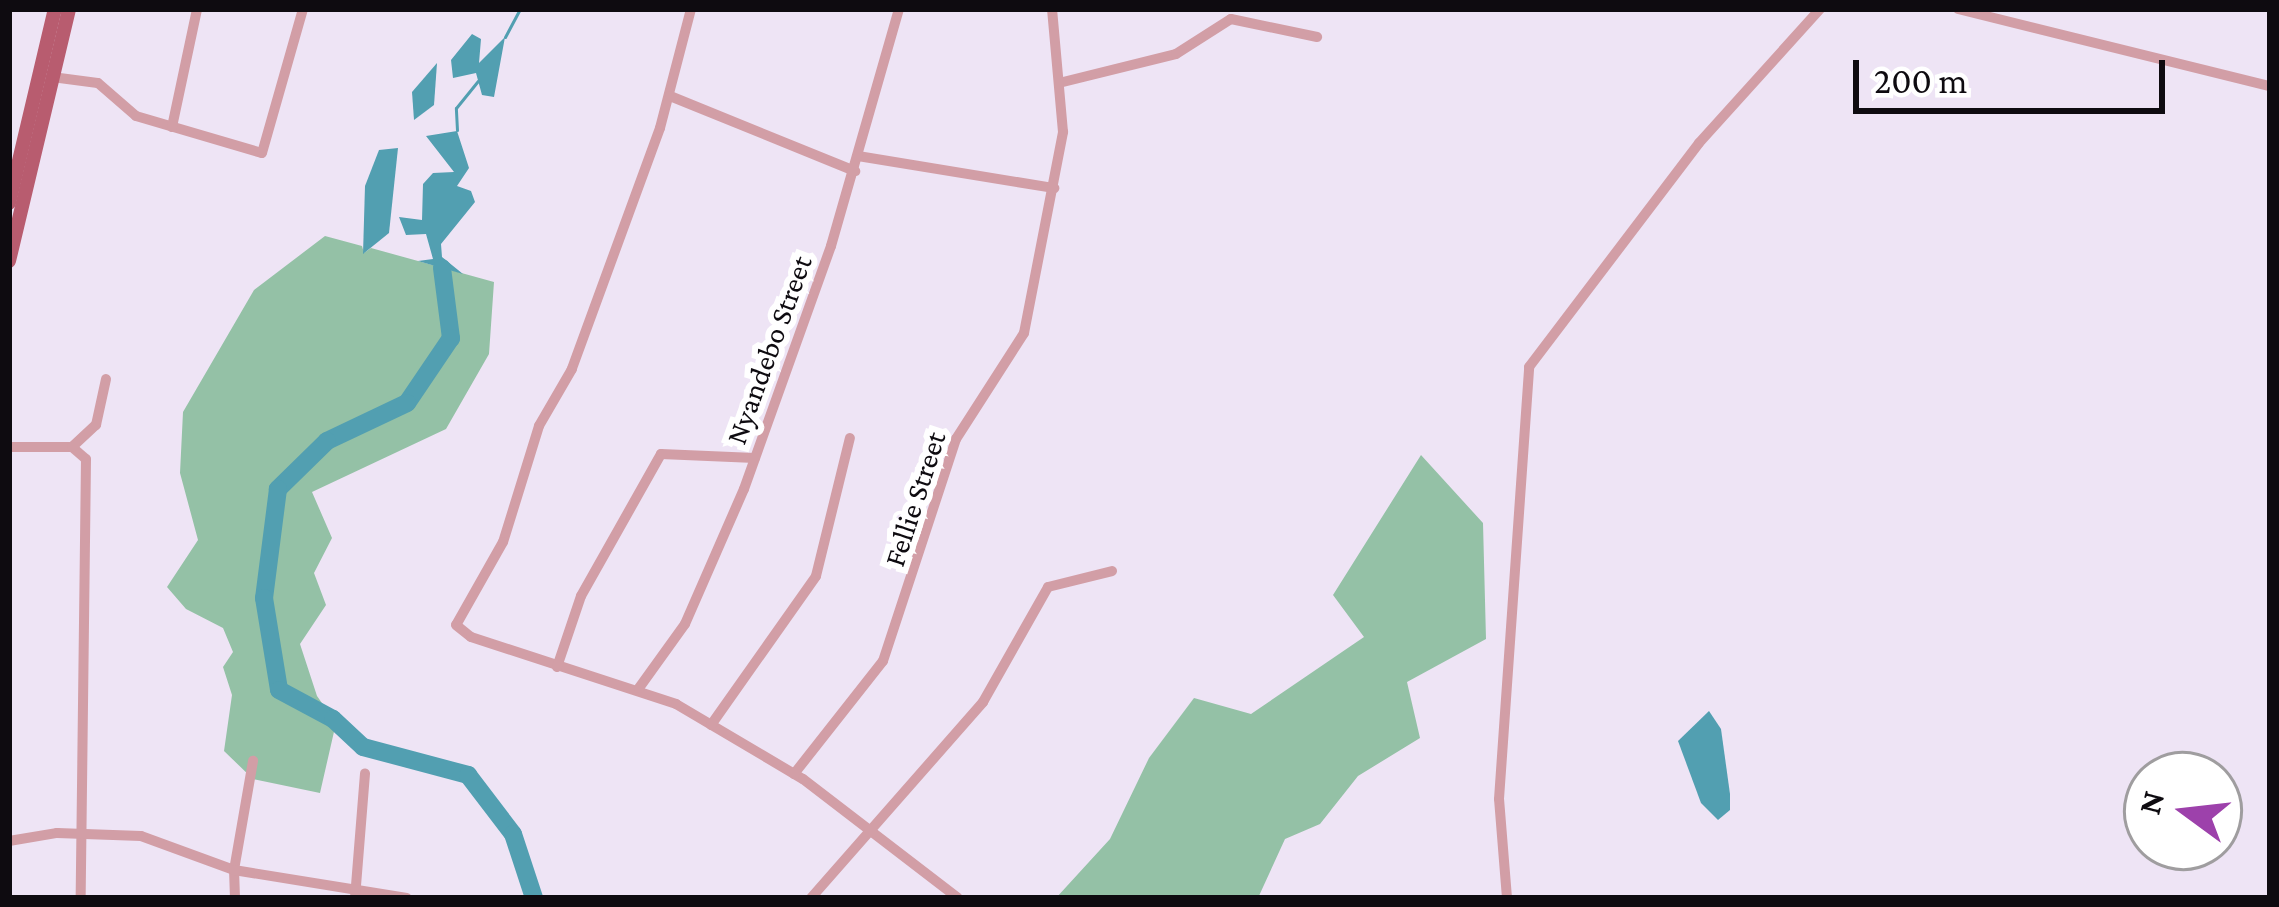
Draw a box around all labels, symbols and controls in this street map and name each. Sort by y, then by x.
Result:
scale bar [1859,36,2171,110]
text: 200 m [1874,61,1968,101]
street label: Nyandebo Street [718,251,820,449]
street label: Fellie Street [876,427,954,571]
north arrow [2123,751,2243,871]
text: N [2130,787,2171,818]

